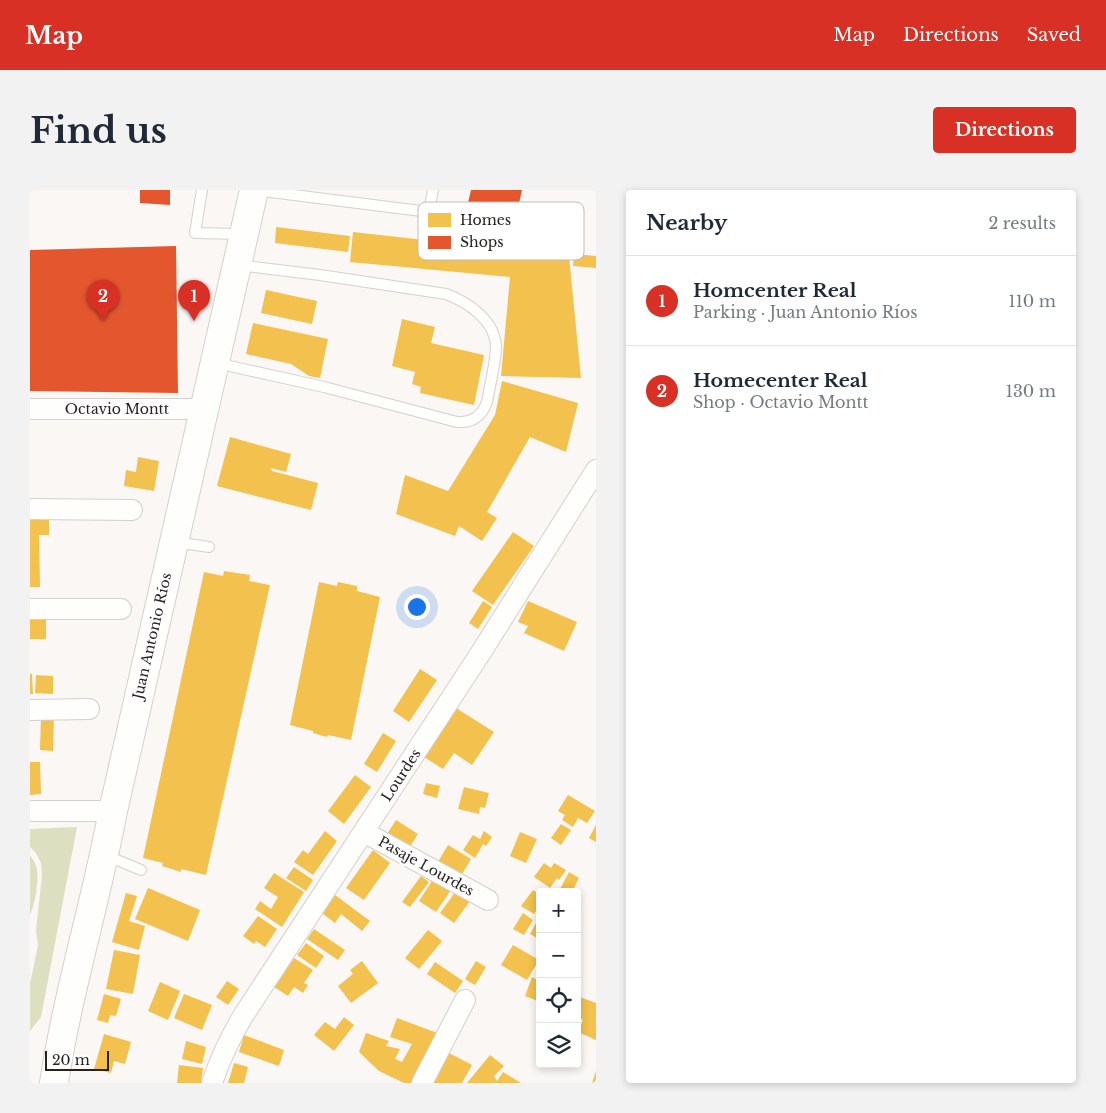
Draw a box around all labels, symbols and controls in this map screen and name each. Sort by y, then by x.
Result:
text: Map [25,21,83,50]
text: Map [833,24,875,46]
text: Directions [903,24,999,46]
text: Saved [1027,24,1081,46]
button: Directions [933,107,1076,153]
text: Find us [30,109,167,152]
legend [418,202,584,260]
text: Nearby [646,210,727,236]
text: Homes [460,211,511,229]
text: 2 results [988,213,1056,233]
text: Shops [460,233,504,251]
text: Homcenter Real [693,279,856,302]
pin: 2 [87,280,119,321]
pin: 1 [178,280,210,321]
text: 1 [659,291,665,311]
text: 110 m [1009,291,1056,311]
text: Parking · Juan Antonio Ríos [693,302,918,322]
text: Homecenter Real [693,369,868,392]
text: 2 [657,381,667,401]
text: 130 m [1006,381,1056,401]
text: Shop · Octavio Montt [693,392,869,412]
street label: Octavio Montt [65,400,170,418]
street label: Juan Antonio Ríos [128,571,175,703]
your location [404,594,430,620]
street label: Lourdes [377,745,425,805]
street label: Pasaje Lourdes [375,832,477,900]
map controls [536,888,581,1068]
button: + [536,888,581,933]
button: − [536,933,581,978]
button: locate [536,978,581,1023]
button: layers [536,1023,581,1068]
scale bar [45,1048,109,1071]
text: 20 m [52,1051,90,1069]

